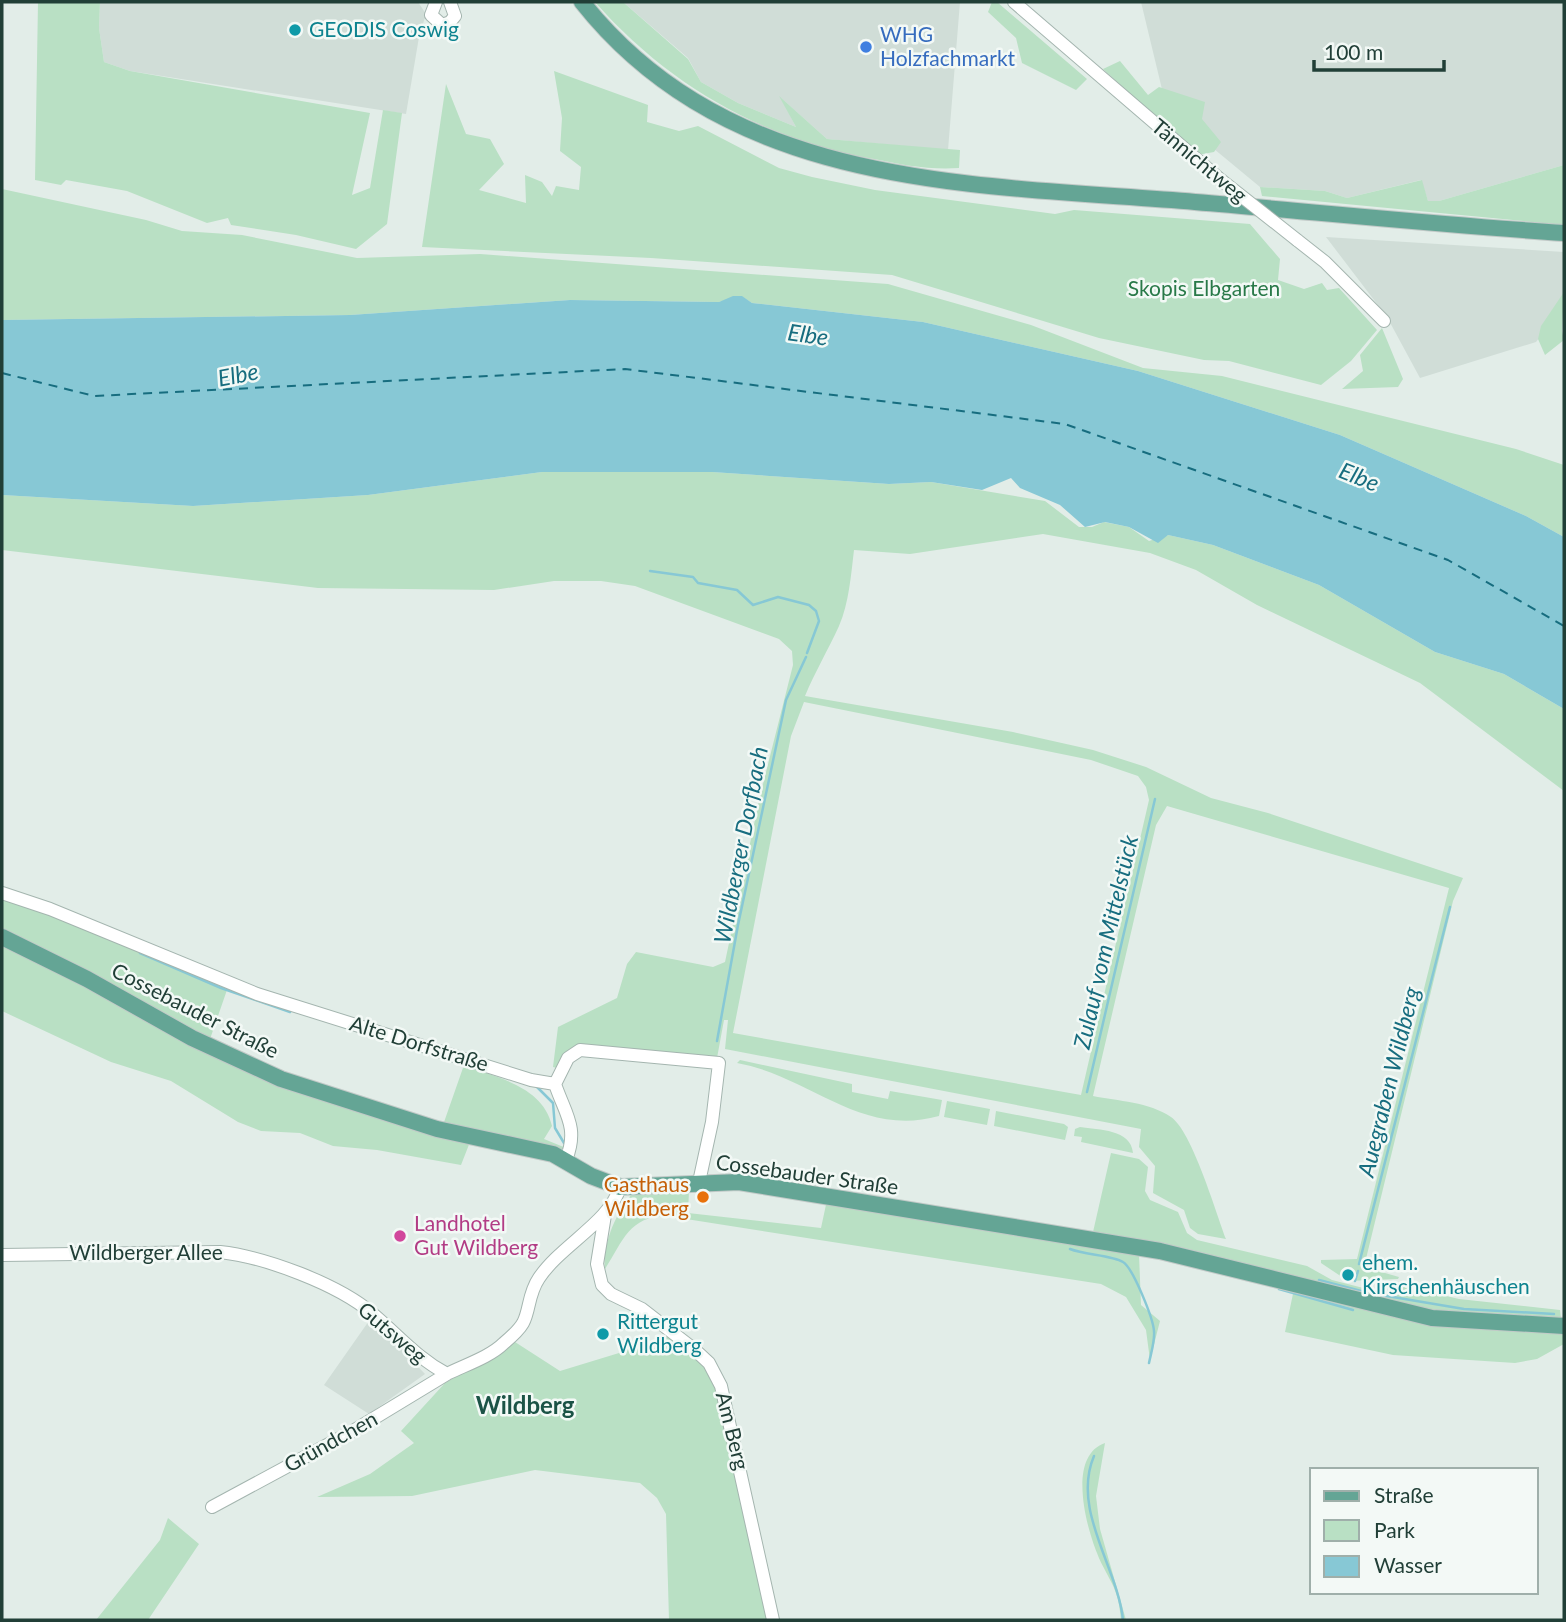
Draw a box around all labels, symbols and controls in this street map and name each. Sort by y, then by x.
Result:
place label: GEODIS Coswig [309,16,459,41]
place label: WHG Holzfachmarkt [880,21,1016,70]
marker: GEODIS Coswig [287,22,303,38]
scale bar [1314,28,1444,72]
marker: WHG Holzfachmarkt [858,39,874,55]
text: 100 m [1324,39,1383,64]
street label: Tännichtweg [1147,113,1253,207]
park label: Skopis Elbgarten [1128,275,1280,300]
water label: Elbe [786,317,830,351]
water label: Elbe [215,356,260,392]
water label: Elbe [1335,455,1383,497]
water label: Wildberger Dorfbach [707,744,773,946]
water label: Zulauf vom Mittelstück [1067,831,1143,1052]
street label: Cossebauder Straße [108,957,283,1063]
water label: Auegraben Wildberg [1351,983,1425,1180]
street label: Alte Dorfstraße [347,1010,492,1076]
street label: Cossebauder Straße [714,1148,900,1199]
place label: Gasthaus Wildberg [604,1171,689,1220]
marker: Gasthaus Wildberg [695,1189,711,1205]
place label: Landhotel Gut Wildberg [414,1210,538,1259]
marker: Landhotel Gut Wildberg [392,1228,408,1244]
street label: Wildberger Allee [69,1239,223,1264]
place label: ehem. Kirschenhäuschen [1362,1249,1530,1298]
marker: ehem. Kirschenhäuschen [1340,1267,1356,1283]
street label: Gutsweg [354,1296,432,1368]
place label: Rittergut Wildberg [617,1308,702,1357]
marker: Rittergut Wildberg [595,1326,611,1342]
street label: Am Berg [712,1389,755,1472]
district label: Wildberg [476,1390,575,1419]
street label: Gründchen [279,1405,381,1476]
legend [1310,1468,1538,1594]
text: Straße [1374,1482,1434,1507]
text: Park [1374,1517,1415,1542]
text: Wasser [1374,1552,1442,1577]

